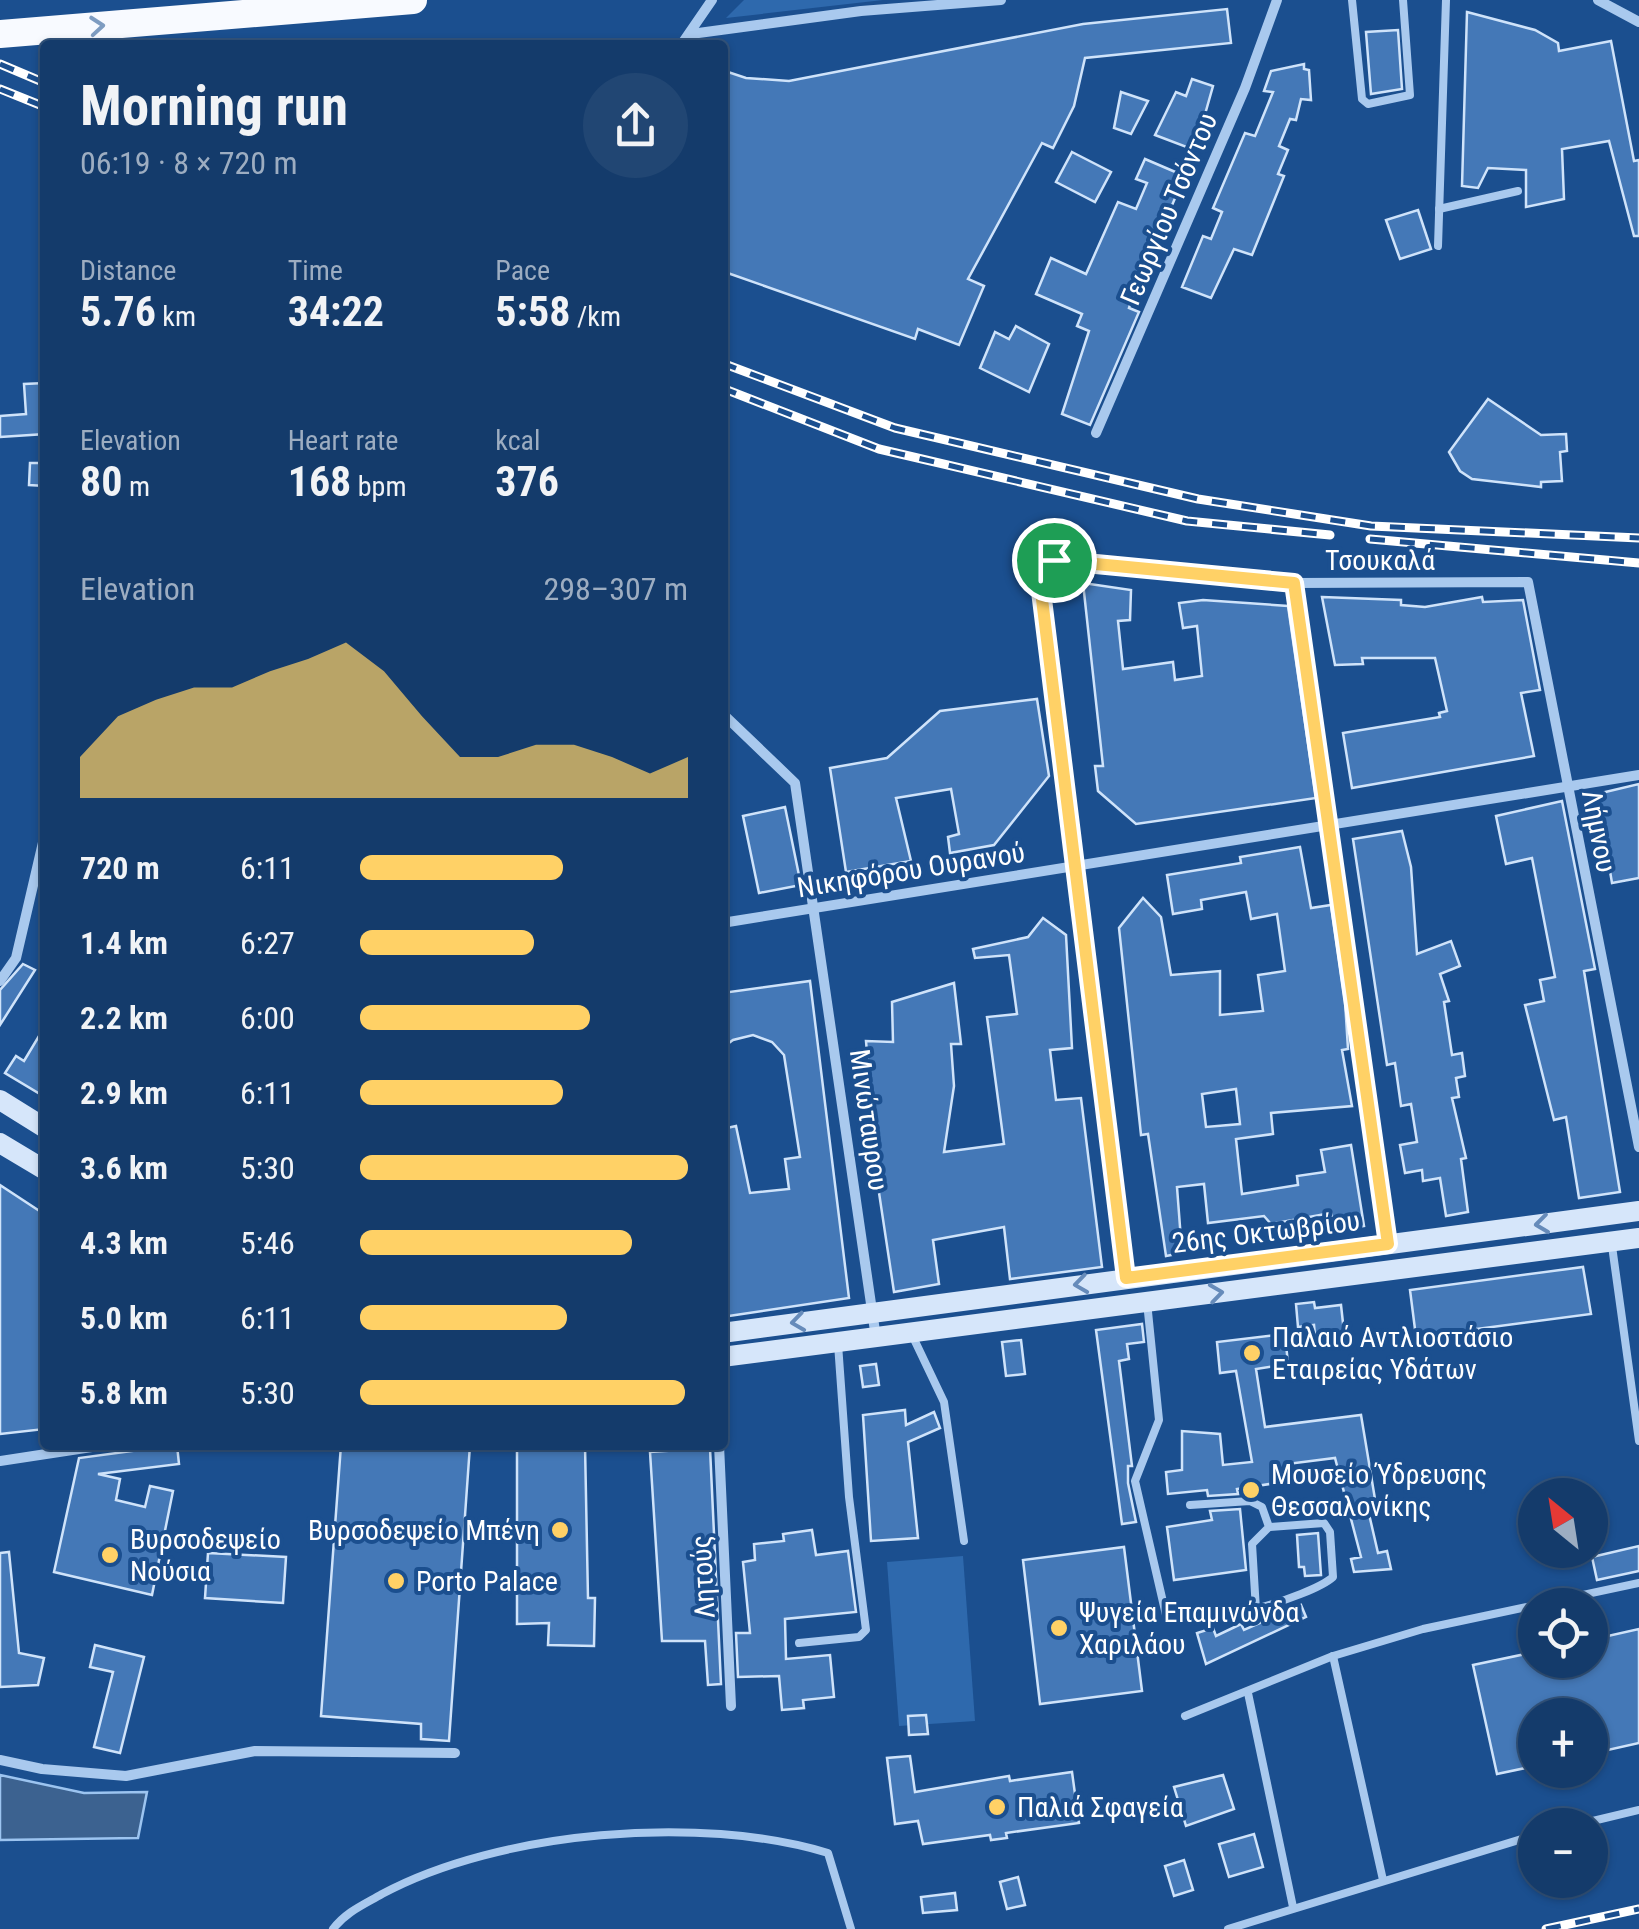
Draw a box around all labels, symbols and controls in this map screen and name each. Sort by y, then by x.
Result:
one-way arrow [90,16,106,37]
button: share [583,73,688,178]
text: Morning run [80,74,348,138]
street label: Γεωργίου Τσόντου [1114,108,1224,310]
text: 06:19 · 8 × 720 m [80,144,298,182]
text: Distance [80,254,177,287]
text: Time [288,254,343,287]
text: Pace [495,254,550,287]
text: 5.76 [80,287,156,336]
text: 34:22 [288,287,384,336]
text: 5:58 [495,287,571,336]
text: km [156,300,196,333]
text: /km [571,300,621,333]
text: Elevation [80,424,181,457]
text: Heart rate [288,424,398,457]
text: kcal [495,424,540,457]
text: 80 [80,457,122,506]
text: 168 [288,457,351,506]
text: 376 [495,457,559,506]
text: m [122,470,150,503]
text: bpm [351,470,406,503]
pin [1012,518,1097,603]
icon: arrive [1027,533,1082,588]
street label: Τσουκαλά [1325,544,1435,577]
text: Elevation [80,570,195,608]
text: 298–307 m [543,570,688,608]
street label: Λήμνου [1575,787,1623,875]
street label: Νικηφόρου Ουρανού [795,836,1027,904]
text: 720 m [80,849,160,887]
text: 6:11 [240,849,295,887]
text: 1.4 km [80,924,168,962]
text: 6:27 [240,924,295,962]
text: 2.2 km [80,999,168,1037]
text: 6:00 [240,999,295,1037]
street label: Μινώταυρου [843,1047,895,1193]
text: 2.9 km [80,1074,168,1112]
text: 6:11 [240,1074,295,1112]
text: 3.6 km [80,1149,168,1187]
text: 5:30 [240,1149,295,1187]
street label: 26ης Οκτωβρίου [1170,1204,1362,1260]
one-way arrow [1534,1212,1551,1233]
text: 4.3 km [80,1224,168,1262]
text: 5:46 [240,1224,295,1262]
one-way arrow [1073,1272,1090,1293]
one-way arrow [1208,1283,1224,1304]
text: 5.0 km [80,1299,168,1337]
text: 6:11 [240,1299,295,1337]
one-way arrow [790,1311,806,1332]
place label: Παλαιό Αντλιοστάσιο Εταιρείας Υδάτων [1272,1321,1513,1386]
marker: Παλαιό Αντλιοστάσιο Εταιρείας Υδάτων [1241,1342,1263,1364]
text: 5.8 km [80,1374,168,1412]
text: 5:30 [240,1374,295,1412]
place label: Μουσείο Ύδρευσης Θεσσαλονίκης [1271,1458,1487,1523]
north arrow [1518,1478,1608,1568]
map controls [1518,1478,1608,1898]
marker: Μουσείο Ύδρευσης Θεσσαλονίκης [1240,1479,1262,1501]
place label: Βυρσοδεψείο Μπένη [308,1514,540,1547]
marker: Βυρσοδεψείο Μπένη [549,1519,571,1541]
place label: Βυρσοδεψείο Νούσια [130,1523,281,1588]
street label: Λητούς [684,1535,722,1619]
marker: Βυρσοδεψείο Νούσια [99,1544,121,1566]
place label: Porto Palace [416,1565,558,1598]
marker: Porto Palace [385,1570,407,1592]
button: locate [1518,1588,1608,1678]
place label: Ψυγεία Επαμινώνδα Χαριλάου [1079,1596,1300,1661]
marker: Ψυγεία Επαμινώνδα Χαριλάου [1048,1617,1070,1639]
button: + [1518,1698,1608,1788]
place label: Παλιά Σφαγεία [1017,1791,1184,1824]
marker: Παλιά Σφαγεία [986,1796,1008,1818]
button: − [1518,1808,1608,1898]

